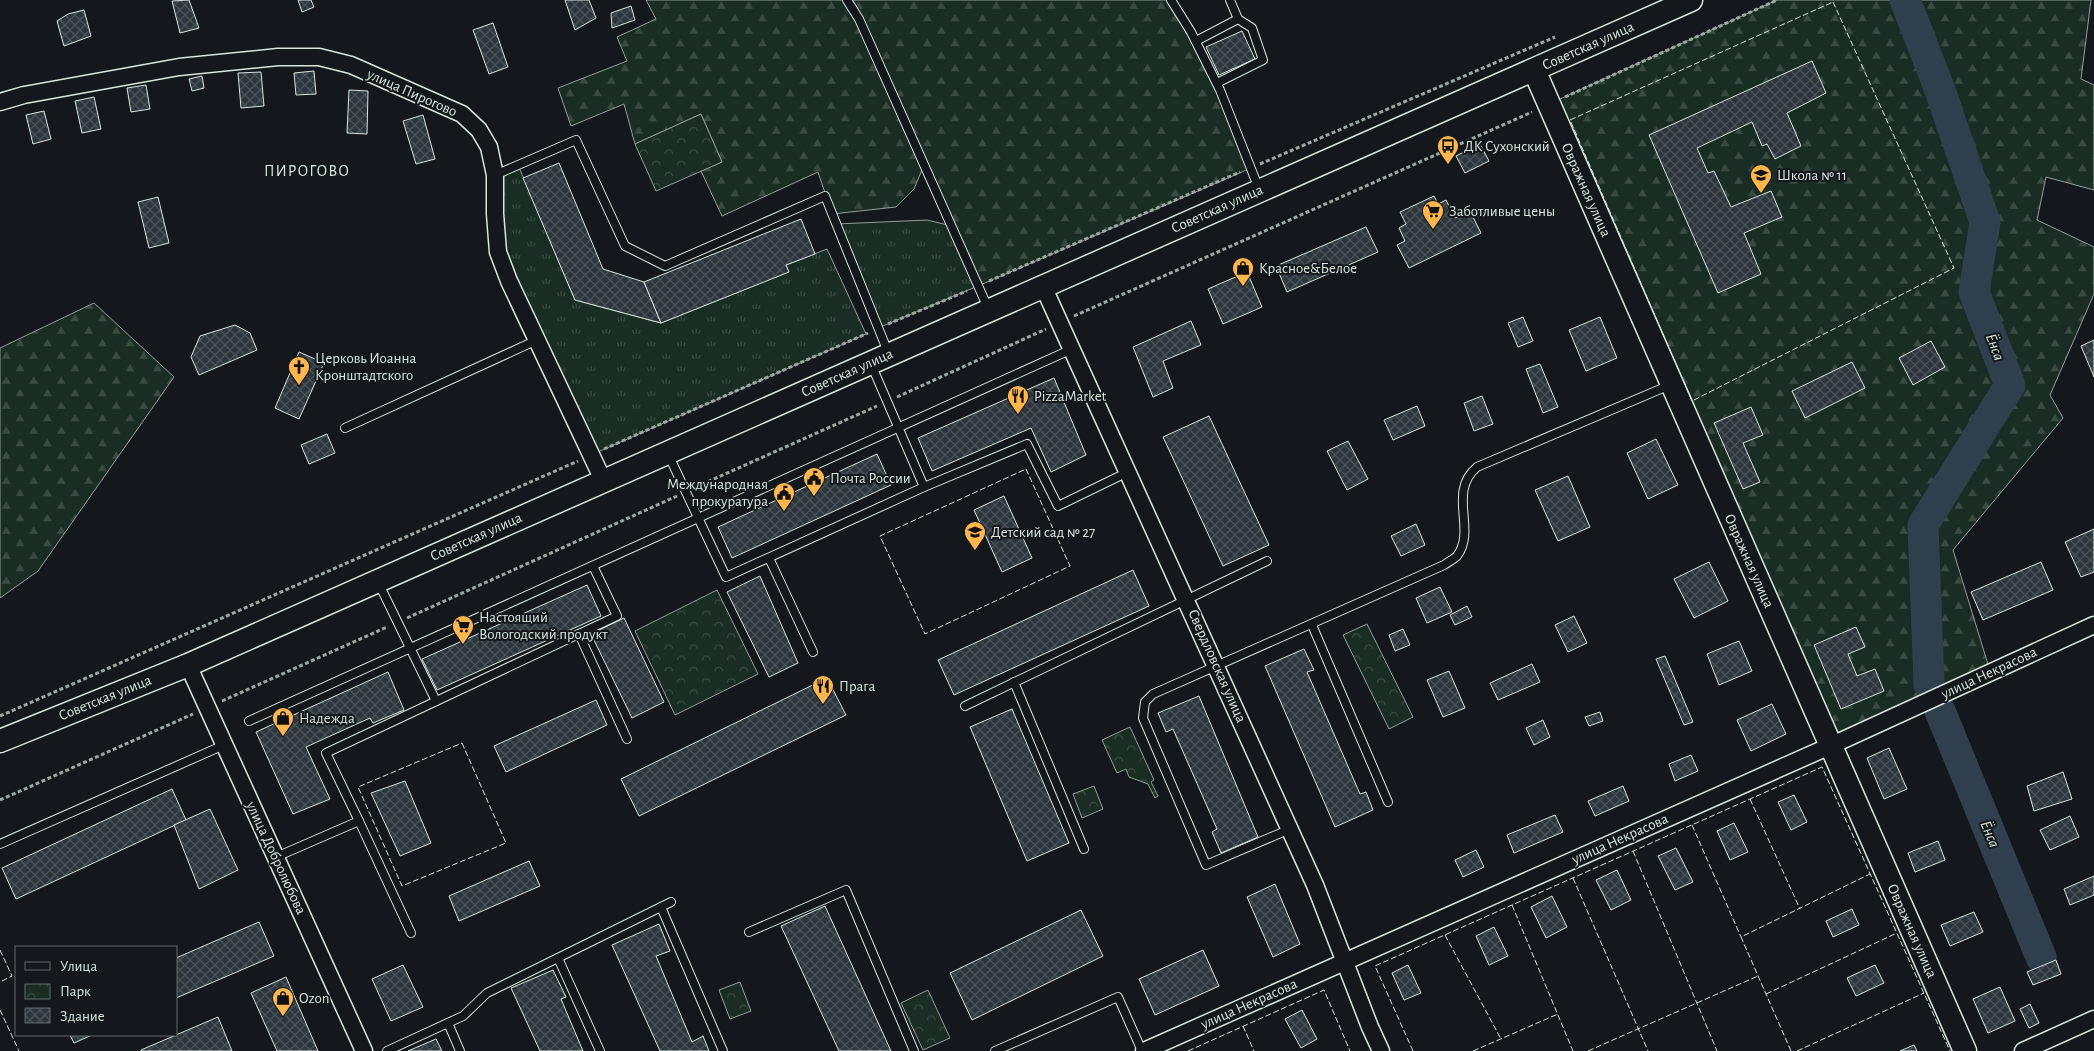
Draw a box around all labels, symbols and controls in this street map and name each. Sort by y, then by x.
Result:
street label: Советская улица [1540,19,1636,73]
street label: улица Пирогово [364,66,459,120]
bus stop icon: ДК Сухонский [1436,134,1460,165]
place label: ДК Сухонский [1464,139,1550,154]
street label: Овражная улица [1559,141,1613,239]
district label: ПИРОГОВО [264,163,350,179]
school or university icon: Школа № 11 [1749,163,1773,194]
place label: Школа № 11 [1777,168,1847,183]
street label: Советская улица [1169,182,1265,236]
supermarket icon: Заботливые цены [1421,199,1445,230]
place label: Заботливые цены [1449,204,1555,219]
shop icon: Красное&Белое [1231,256,1255,287]
place label: Красное&Белое [1259,261,1357,276]
water label: Ёнса [1983,331,2009,363]
street label: Советская улица [799,346,895,400]
place label: Церковь Иоанна Кронштадтского [315,351,416,383]
church icon: Церковь Иоанна Кронштадтского [287,355,311,386]
restaurant icon: PizzaMarket [1006,384,1030,415]
place label: PizzaMarket [1034,389,1107,404]
public building icon: Почта России [802,466,826,497]
place label: Почта России [830,471,911,486]
place label: Международная прокуратура [667,477,768,509]
public building icon: Международная прокуратура [772,481,796,512]
street label: Советская улица [428,510,524,564]
street label: Овражная улица [1722,512,1776,610]
school or university icon: Детский сад № 27 [963,520,987,551]
place label: Детский сад № 27 [991,525,1095,540]
street label: Свердловская улица [1185,607,1249,725]
place label: Настоящий Вологодский продукт [479,610,608,642]
supermarket icon: Настоящий Вологодский продукт [451,614,475,645]
street label: улица Некрасова [1938,644,2039,702]
street label: Советская улица [56,672,154,723]
restaurant icon: Прага [811,674,835,705]
place label: Прага [839,679,875,694]
shop icon: Надежда [271,706,295,737]
place label: Надежда [299,711,355,726]
street label: улица Добролюбова [243,798,309,917]
street label: улица Некрасова [1569,811,1671,867]
water label: Ёнса [1977,818,2004,850]
street label: Овражная улица [1885,882,1939,980]
legend [15,946,178,1036]
text: Улица [60,959,97,974]
street label: улица Некрасова [1198,976,1300,1032]
text: Парк [60,984,91,999]
shop icon: Ozon [271,986,295,1017]
place label: Ozon [299,991,329,1006]
text: Здание [60,1009,105,1024]

